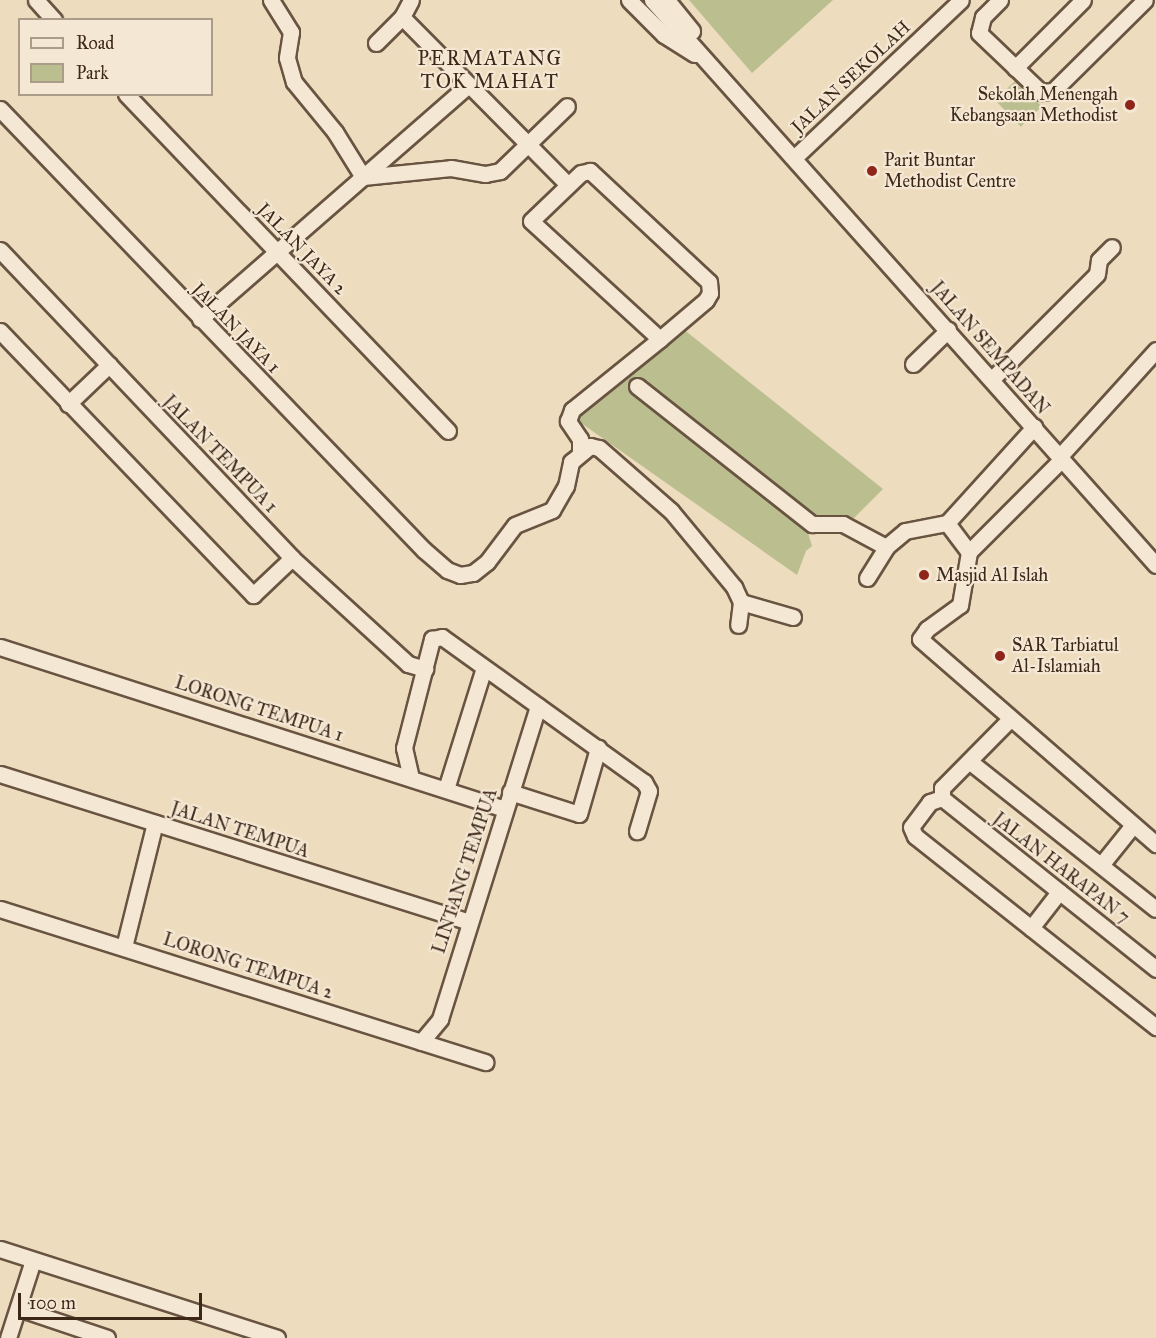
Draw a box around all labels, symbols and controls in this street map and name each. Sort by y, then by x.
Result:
street label: JALAN SEKOLAH [787,16,915,138]
legend [18,18,213,96]
text: Road [76,32,114,54]
district label: PERMATANG TOK MAHAT [417,46,563,93]
text: Park [76,62,109,84]
place label: Sekolah Menengah Kebangsaan Methodist [950,84,1118,127]
marker: Sekolah Menengah Kebangsaan Methodist [1123,98,1137,112]
place label: Parit Buntar Methodist Centre [884,150,1016,192]
marker: Parit Buntar Methodist Centre [865,164,879,178]
street label: JALAN JAYA 2 [253,199,351,299]
street label: JALAN SEMPADAN [926,277,1054,419]
street label: JALAN JAYA 1 [187,278,285,378]
street label: JALAN TEMPUA 1 [158,391,282,517]
place label: Masjid Al Islah [936,564,1048,586]
marker: Masjid Al Islah [917,568,931,582]
place label: SAR Tarbiatul Al-Islamiah [1012,635,1119,678]
marker: SAR Tarbiatul Al-Islamiah [993,649,1007,663]
street label: LORONG TEMPUA 1 [172,672,346,746]
street label: LINTANG TEMPUA [428,786,502,956]
street label: JALAN TEMPUA [168,797,312,863]
street label: JALAN HARAPAN 7 [988,808,1134,928]
street label: LORONG TEMPUA 2 [160,928,336,1004]
scale bar [21,1281,206,1319]
text: 100 m [29,1292,76,1314]

